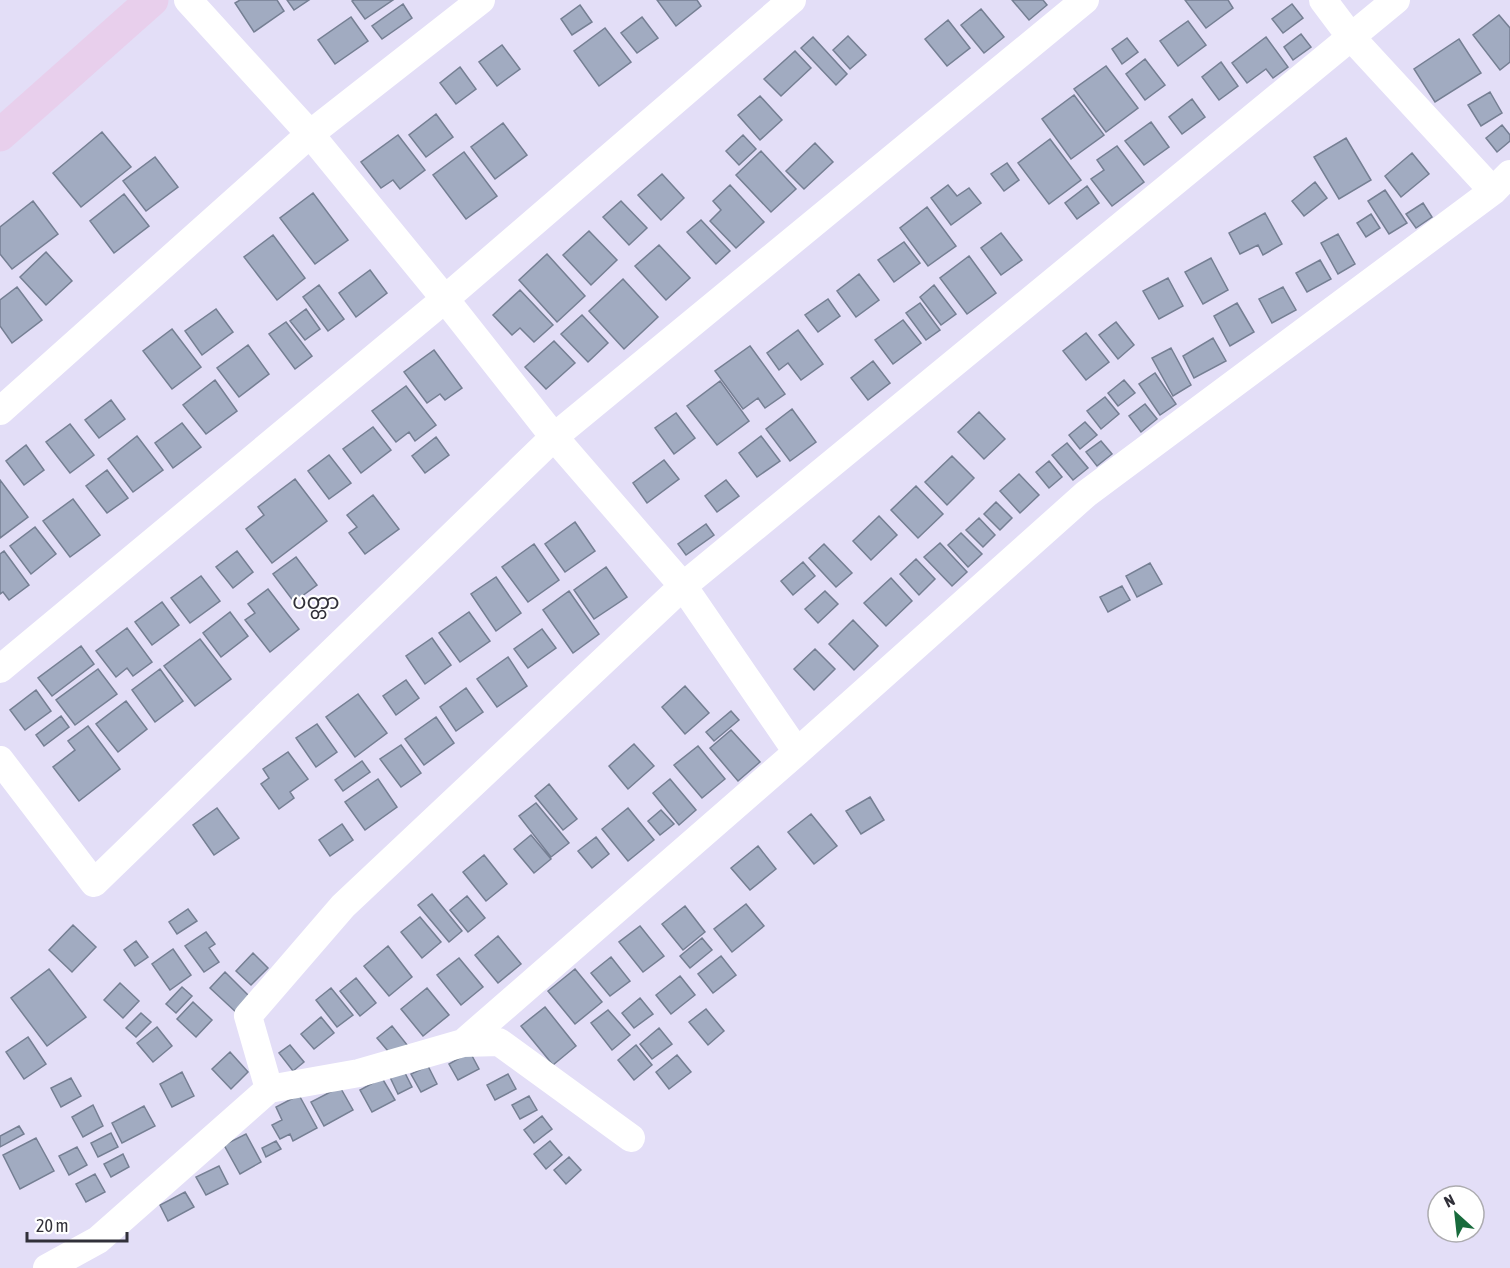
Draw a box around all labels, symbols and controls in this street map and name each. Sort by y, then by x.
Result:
district label: ပတ္တာ [292,589,340,619]
north arrow [1426,1184,1486,1244]
text: N [1441,1190,1457,1211]
scale bar [27,1205,128,1243]
text: 20 m [36,1215,68,1236]

